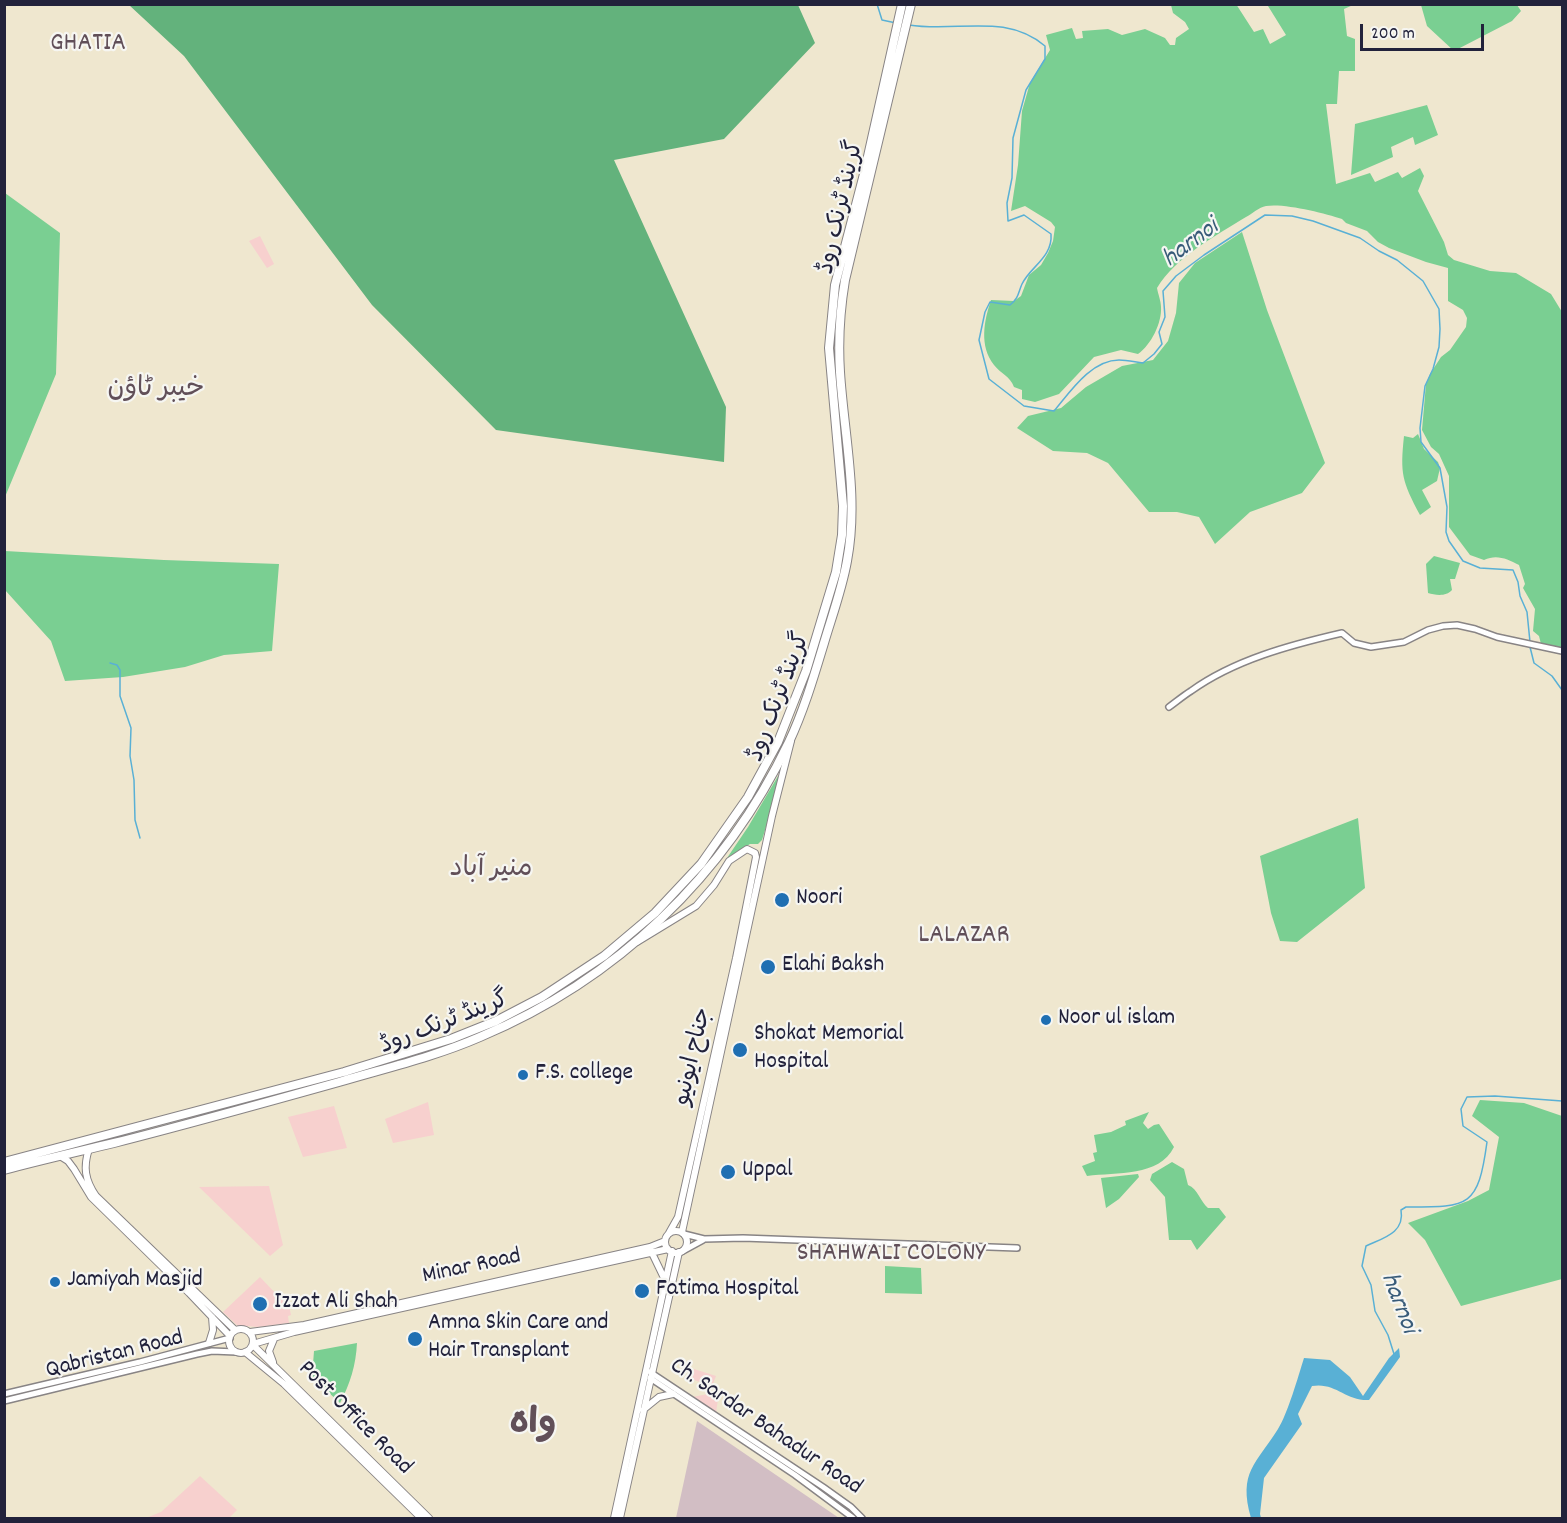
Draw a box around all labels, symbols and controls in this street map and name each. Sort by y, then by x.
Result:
scale bar [1363,12,1488,50]
text: 200 m [1371,22,1415,47]
district label: GHATIA [45,29,131,61]
street label: گرینڈ ٹرنک روڈ [814,138,872,278]
water label: harnoi [1158,214,1226,276]
district label: خیبر ٹاؤن [108,375,204,407]
street label: گرینڈ ٹرنک روڈ [743,629,819,767]
district label: منیر آباد [449,855,533,887]
place label: Noori [796,886,843,914]
marker: Noori [773,891,791,909]
district label: LALAZAR [913,921,1015,953]
place label: Elahi Baksh [782,953,884,981]
marker: Elahi Baksh [759,958,777,976]
street label: گرینڈ ٹرنک روڈ [376,987,514,1063]
street label: جناح ایونیو [670,1005,720,1109]
place label: Noor ul islam [1058,1006,1175,1034]
marker: Noor ul islam [1039,1013,1053,1027]
place label: Shokat Memorial Hospital [754,1022,904,1078]
marker: Shokat Memorial Hospital [731,1041,749,1059]
place label: F.S. college [535,1061,633,1089]
marker: F.S. college [516,1068,530,1082]
place label: Uppal [742,1158,793,1186]
marker: Uppal [719,1163,737,1181]
district label: SHAHWALI COLONY [785,1239,997,1271]
street label: Minar Road [420,1244,524,1292]
place label: Jamiyah Masjid [67,1268,203,1296]
water label: harnoi [1371,1269,1423,1339]
marker: Jamiyah Masjid [48,1275,62,1289]
place label: Fatima Hospital [656,1277,799,1305]
marker: Fatima Hospital [633,1282,651,1300]
place label: Izzat Ali Shah [274,1290,398,1318]
marker: Izzat Ali Shah [251,1295,269,1313]
place label: Amna Skin Care and Hair Transplant [428,1311,609,1367]
street label: Qabristan Road [43,1325,187,1387]
marker: Amna Skin Care and Hair Transplant [406,1330,424,1348]
street label: Ch. Sardar Bahadur Road [663,1353,867,1503]
street label: Post Office Road [291,1356,417,1482]
district label: واہ [510,1405,556,1449]

